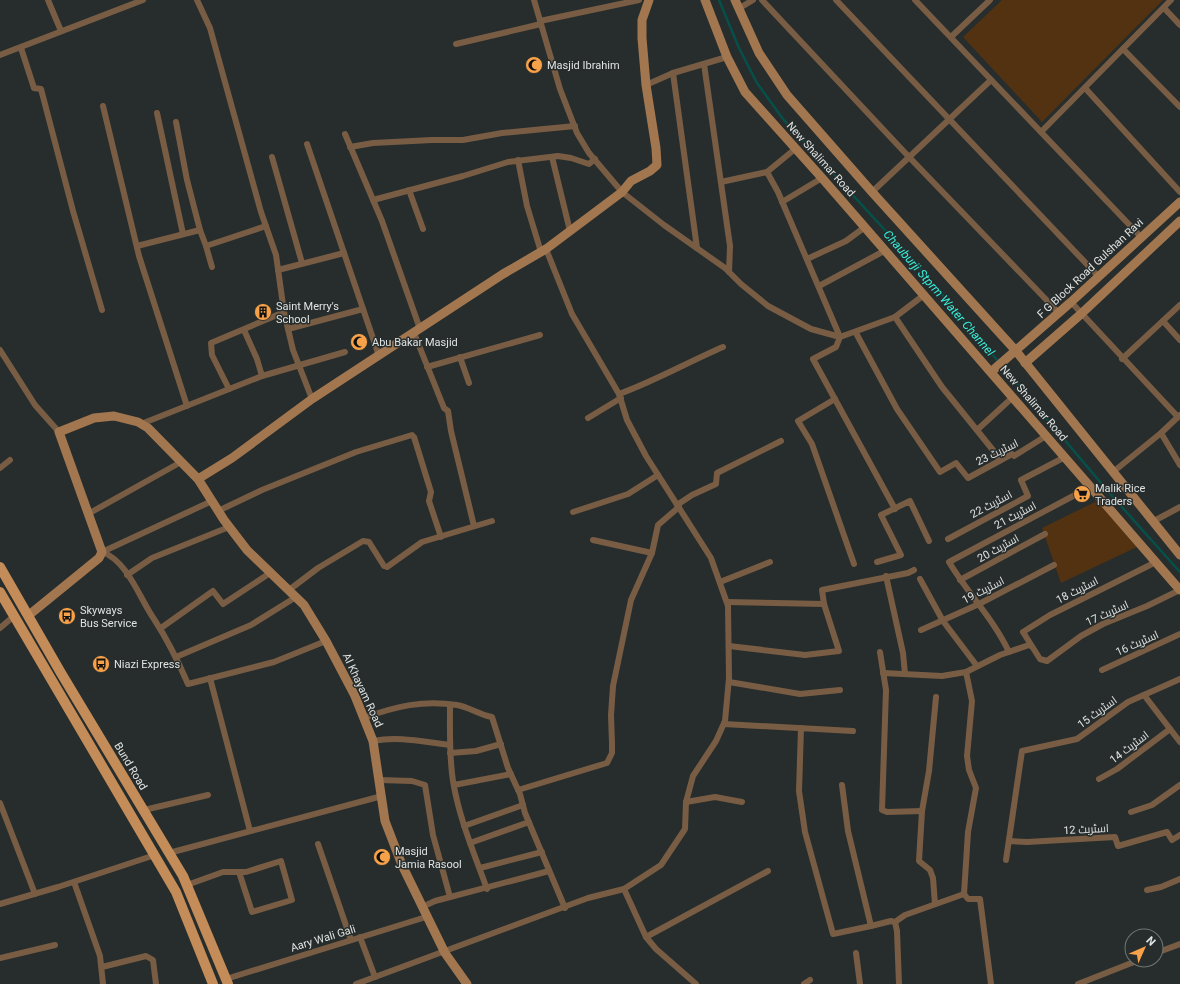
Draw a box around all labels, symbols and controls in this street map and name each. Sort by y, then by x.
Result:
mosque icon: Masjid Ibrahim [524,55,544,75]
place label: Masjid Ibrahim [547,59,620,72]
street label: New Shalimar Road [784,119,858,199]
street label: F G Block Road Gulshan Ravi [1035,216,1146,321]
water label: Chauburji Stprm Water Channel [881,227,998,359]
place label: Saint Merry's School [276,300,339,326]
building icon: Saint Merry's School [253,302,273,322]
mosque icon: Abu Bakar Masjid [349,332,369,352]
place label: Abu Bakar Masjid [372,336,458,349]
street label: New Shalimar Road [997,363,1070,444]
street label: اسٹریٹ 23 [974,437,1021,468]
place label: Malik Rice Traders [1095,482,1145,508]
supermarket icon: Malik Rice Traders [1072,484,1092,504]
street label: اسٹریٹ 22 [968,488,1014,521]
street label: اسٹریٹ 21 [992,499,1038,532]
street label: اسٹریٹ 20 [975,532,1021,565]
street label: اسٹریٹ 19 [960,574,1007,607]
street label: اسٹریٹ 18 [1054,574,1101,607]
street label: اسٹریٹ 17 [1084,598,1131,629]
place label: Skyways Bus Service [80,604,137,630]
bus stop icon: Skyways Bus Service [57,606,77,626]
street label: اسٹریٹ 16 [1114,628,1161,659]
street label: Al Khayam Road [340,651,385,729]
bus stop icon: Niazi Express [91,654,111,674]
place label: Niazi Express [114,658,180,671]
street label: اسٹریٹ 15 [1075,694,1120,731]
street label: اسٹریٹ 14 [1107,728,1151,766]
street label: Bund Road [111,740,150,792]
street label: اسٹریٹ 12 [1063,822,1109,837]
place label: Masjid Jamia Rasool [395,845,462,871]
mosque icon: Masjid Jamia Rasool [372,847,392,867]
street label: Aary Wali Gali [289,922,357,955]
north arrow [1124,928,1164,968]
text: N [1143,934,1158,949]

